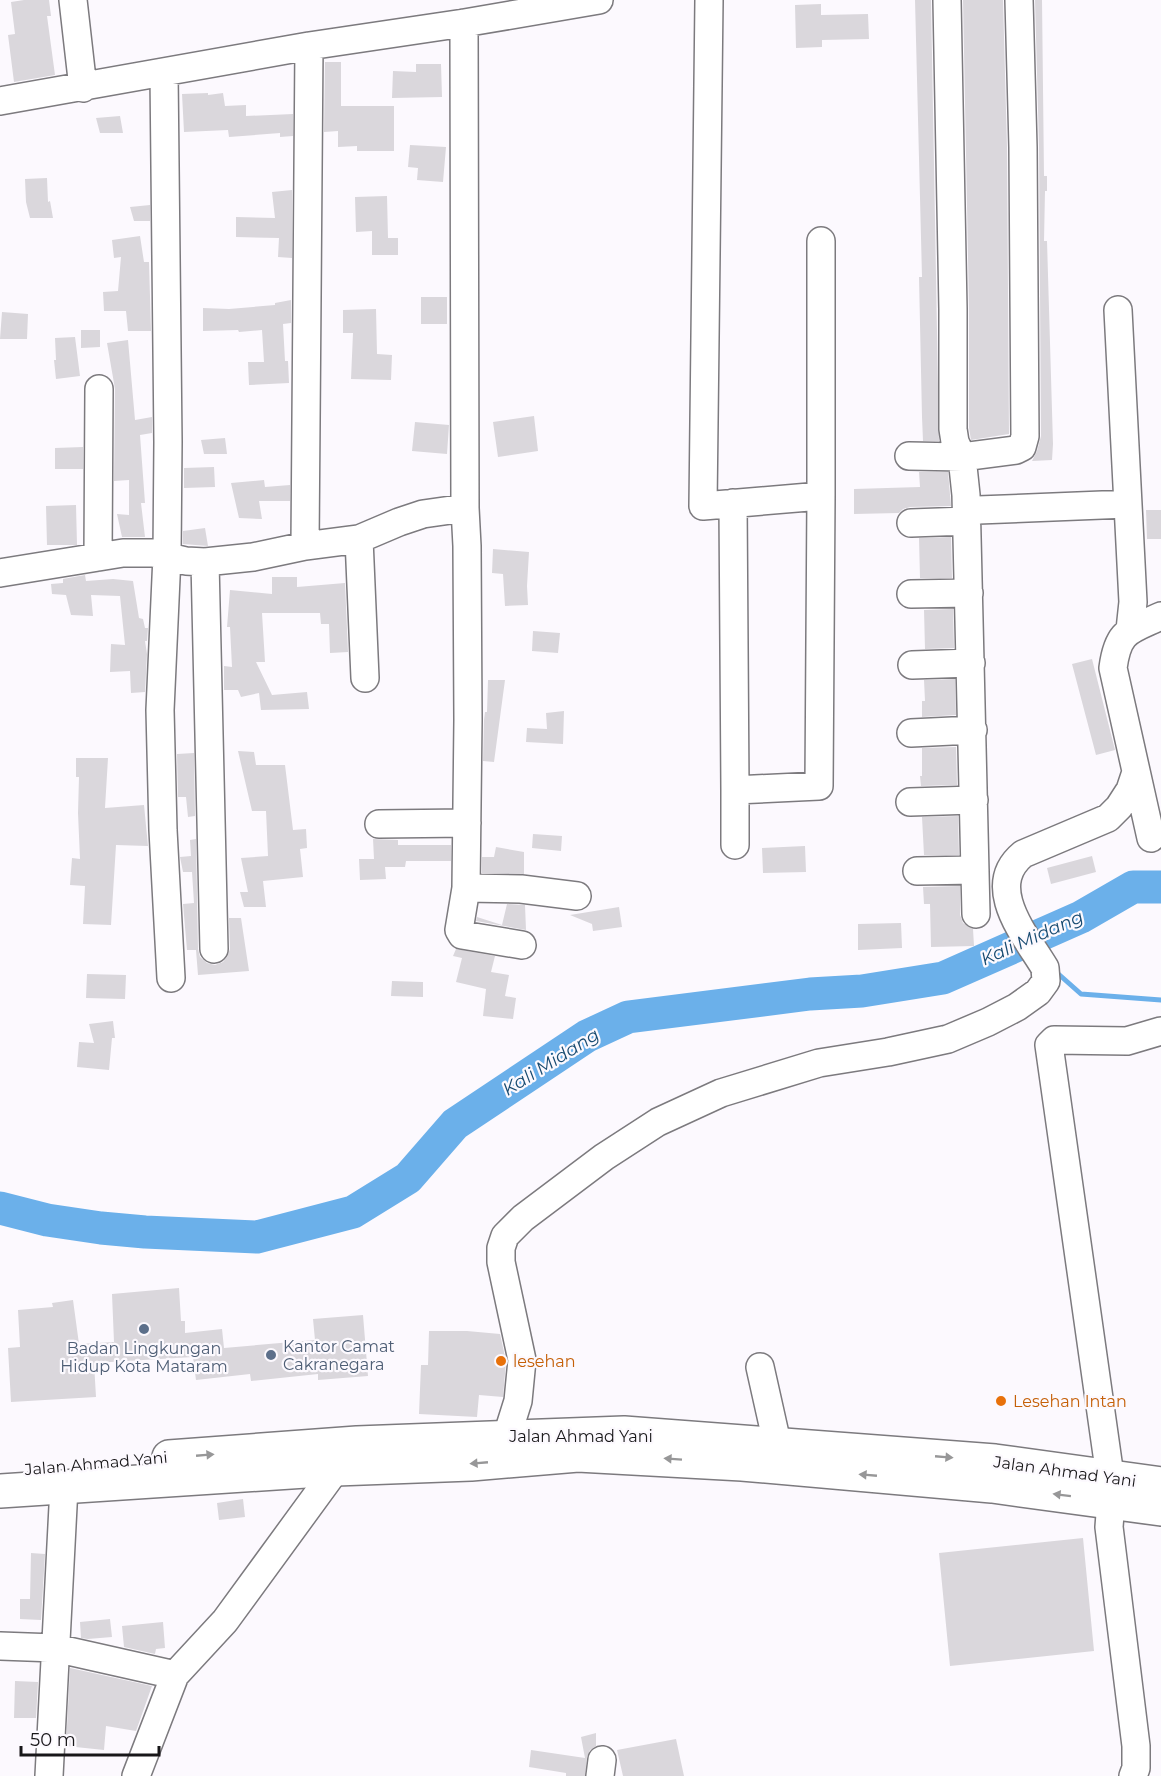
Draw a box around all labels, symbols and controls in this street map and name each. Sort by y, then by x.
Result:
water label: Kali Midang [977,906,1087,970]
water label: Kali Midang [499,1024,603,1100]
marker: Badan Lingkungan Hidup Kota Mataram [137,1322,151,1336]
place label: Kantor Camat Cakranegara [283,1337,395,1374]
place label: Badan Lingkungan Hidup Kota Mataram [60,1339,228,1376]
marker: Kantor Camat Cakranegara [264,1348,278,1362]
place label: lesehan [513,1352,576,1371]
marker: lesehan [494,1354,508,1368]
place label: Lesehan Intan [1013,1392,1127,1411]
marker: Lesehan Intan [994,1394,1008,1408]
street label: Jalan Ahmad Yani [508,1427,653,1446]
street label: Jalan Ahmad Yani [23,1448,168,1479]
one-way arrow [195,1450,214,1459]
one-way arrow [935,1452,954,1462]
street label: Jalan Ahmad Yani [991,1452,1137,1491]
one-way arrow [664,1455,683,1464]
one-way arrow [469,1458,488,1468]
one-way arrow [858,1470,877,1480]
one-way arrow [1052,1490,1071,1499]
scale bar [21,1719,159,1757]
text: 50 m [30,1729,76,1751]

